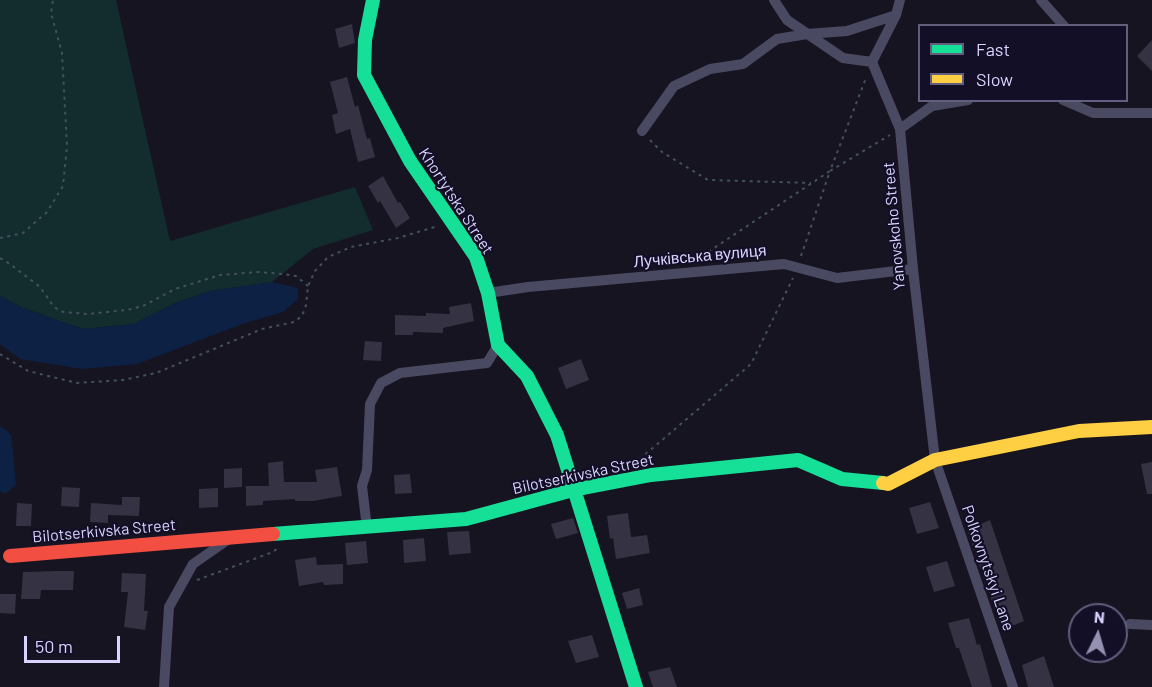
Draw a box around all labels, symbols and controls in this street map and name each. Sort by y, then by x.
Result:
legend [918,24,1128,102]
text: Fast [976,38,1010,60]
text: Slow [976,68,1013,90]
street label: Khortytska Street [415,144,497,258]
street label: Yanovskoho Street [879,161,909,291]
street label: Лучківська вулиця [633,241,767,271]
street label: Bilotserkivska Street [511,450,655,498]
street label: Polkovnytskyi Lane [957,503,1019,633]
street label: Bilotserkivska Street [31,515,177,547]
north arrow [1068,603,1128,663]
text: N [1093,607,1106,626]
scale bar [27,624,123,662]
text: 50 m [35,635,73,657]

